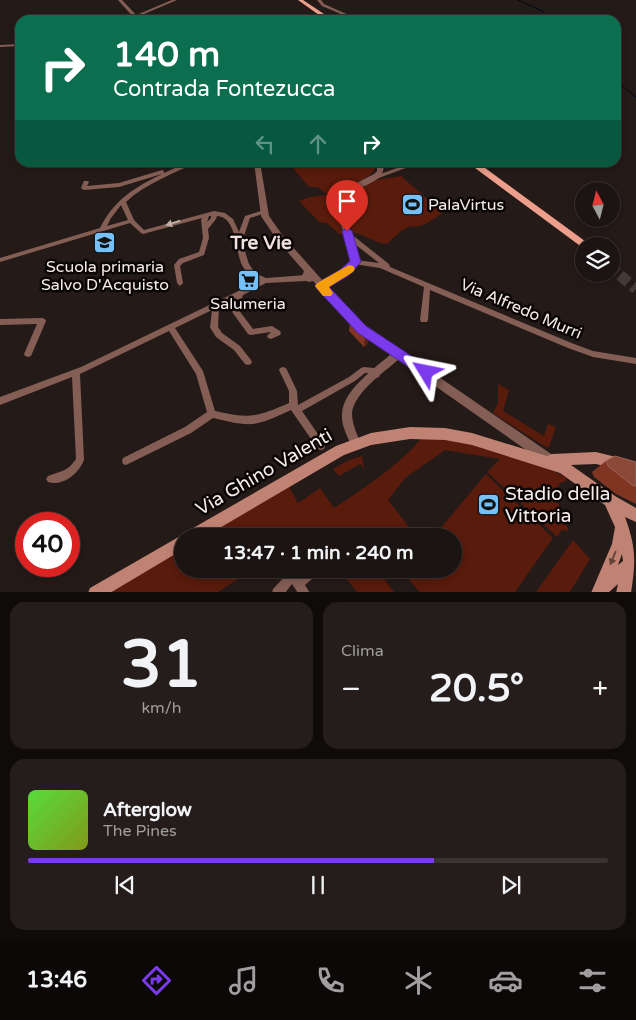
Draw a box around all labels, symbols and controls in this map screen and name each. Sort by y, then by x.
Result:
text: 140 m [113,34,220,76]
icon: right [30,35,95,100]
text: Contrada Fontezucca [113,76,335,102]
icon: left [251,130,279,158]
icon: ahead [304,130,332,158]
icon: right [357,130,385,158]
pin [326,180,368,231]
north arrow [575,182,620,228]
map controls [575,182,620,282]
icon: arrive [333,187,361,215]
sports icon: PalaVirtus [400,193,424,217]
place label: PalaVirtus [428,195,504,215]
one-way arrow [166,219,181,227]
school or university icon: Scuola primaria Salvo D'Acquisto [93,231,117,255]
district label: Tre Vie [229,232,292,254]
button: layers [575,237,620,282]
place label: Scuola primaria Salvo D'Acquisto [41,257,169,295]
supermarket icon: Salumeria [236,268,260,292]
street label: Via Alfredo Murri [457,274,585,344]
place label: Salumeria [210,294,286,314]
position arrow [399,345,451,397]
street label: Via Ghino Valenti [192,424,336,520]
place label: Stadio della Vittoria [505,483,610,527]
sports icon: Stadio della Vittoria [477,493,501,517]
speed limit sign: 40 [15,512,80,577]
text: 13:47 · 1 min · 240 m [222,542,414,564]
one-way arrow [609,551,617,566]
text: 31 [121,626,202,705]
text: Clima [341,641,384,661]
text: 20.5° [429,666,524,712]
text: − [341,672,361,706]
text: + [592,672,608,706]
text: km/h [141,698,182,718]
text: Afterglow [103,799,192,821]
text: The Pines [103,821,177,841]
icon: previous [111,871,139,899]
icon: pause [304,871,332,899]
icon: next [497,871,525,899]
icon: directions [139,963,174,998]
icon: music [226,963,261,998]
icon: phone [313,963,348,998]
icon: climate [401,963,436,998]
icon: car [488,963,523,998]
icon: filters [575,963,610,998]
text: 13:46 [26,967,87,993]

